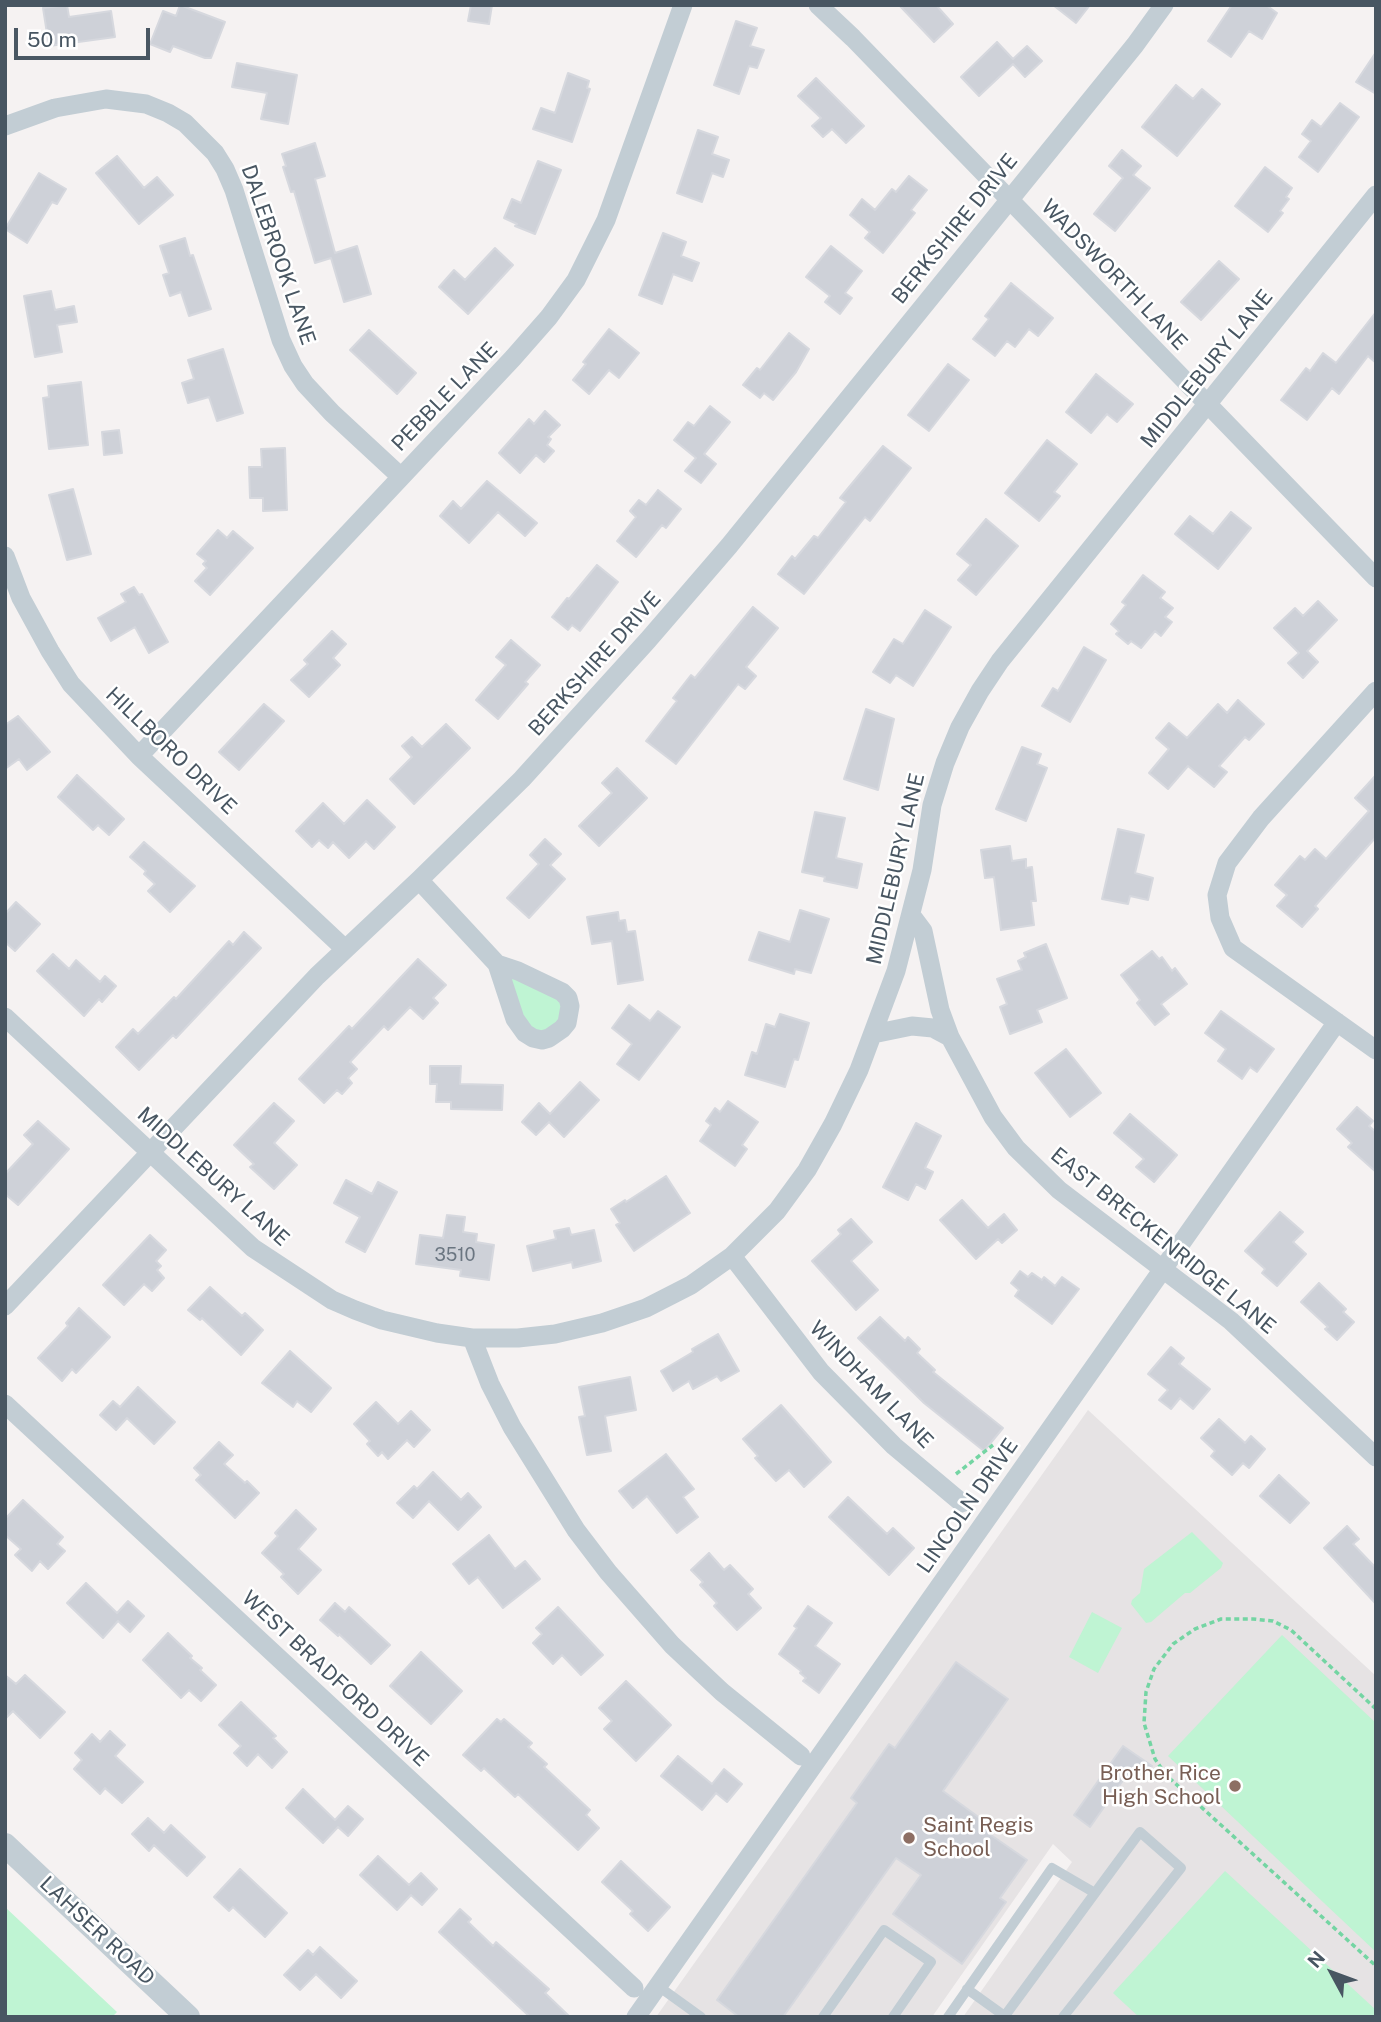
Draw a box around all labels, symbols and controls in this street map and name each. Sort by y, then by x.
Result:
scale bar [18,14,154,58]
text: 50 m [27,27,77,52]
street label: BERKSHIRE DRIVE [887,149,1023,309]
street label: DALEBROOK LANE [235,162,321,348]
street label: WADSWORTH LANE [1036,194,1192,356]
street label: MIDDLEBURY LANE [1136,285,1278,453]
street label: PEBBLE LANE [387,337,503,457]
street label: BERKSHIRE DRIVE [524,587,666,741]
street label: HILLBORO DRIVE [100,682,242,820]
street label: MIDDLEBURY LANE [862,771,930,967]
street label: MIDDLEBURY LANE [132,1102,294,1252]
street label: EAST BRECKENRIDGE LANE [1045,1142,1281,1340]
house number: 3510 [434,1244,476,1266]
street label: WINDHAM LANE [804,1316,938,1454]
street label: LINCOLN DRIVE [912,1434,1024,1578]
street label: WEST BRADFORD DRIVE [236,1586,434,1772]
place label: Brother Rice High School [1099,1761,1221,1811]
marker: Brother Rice High School [1227,1778,1243,1794]
place label: Saint Regis School [923,1813,1033,1863]
marker: Saint Regis School [901,1830,917,1846]
street label: LAHSER ROAD [34,1871,160,1991]
north arrow [1297,1938,1367,2008]
text: N [1303,1946,1329,1972]

